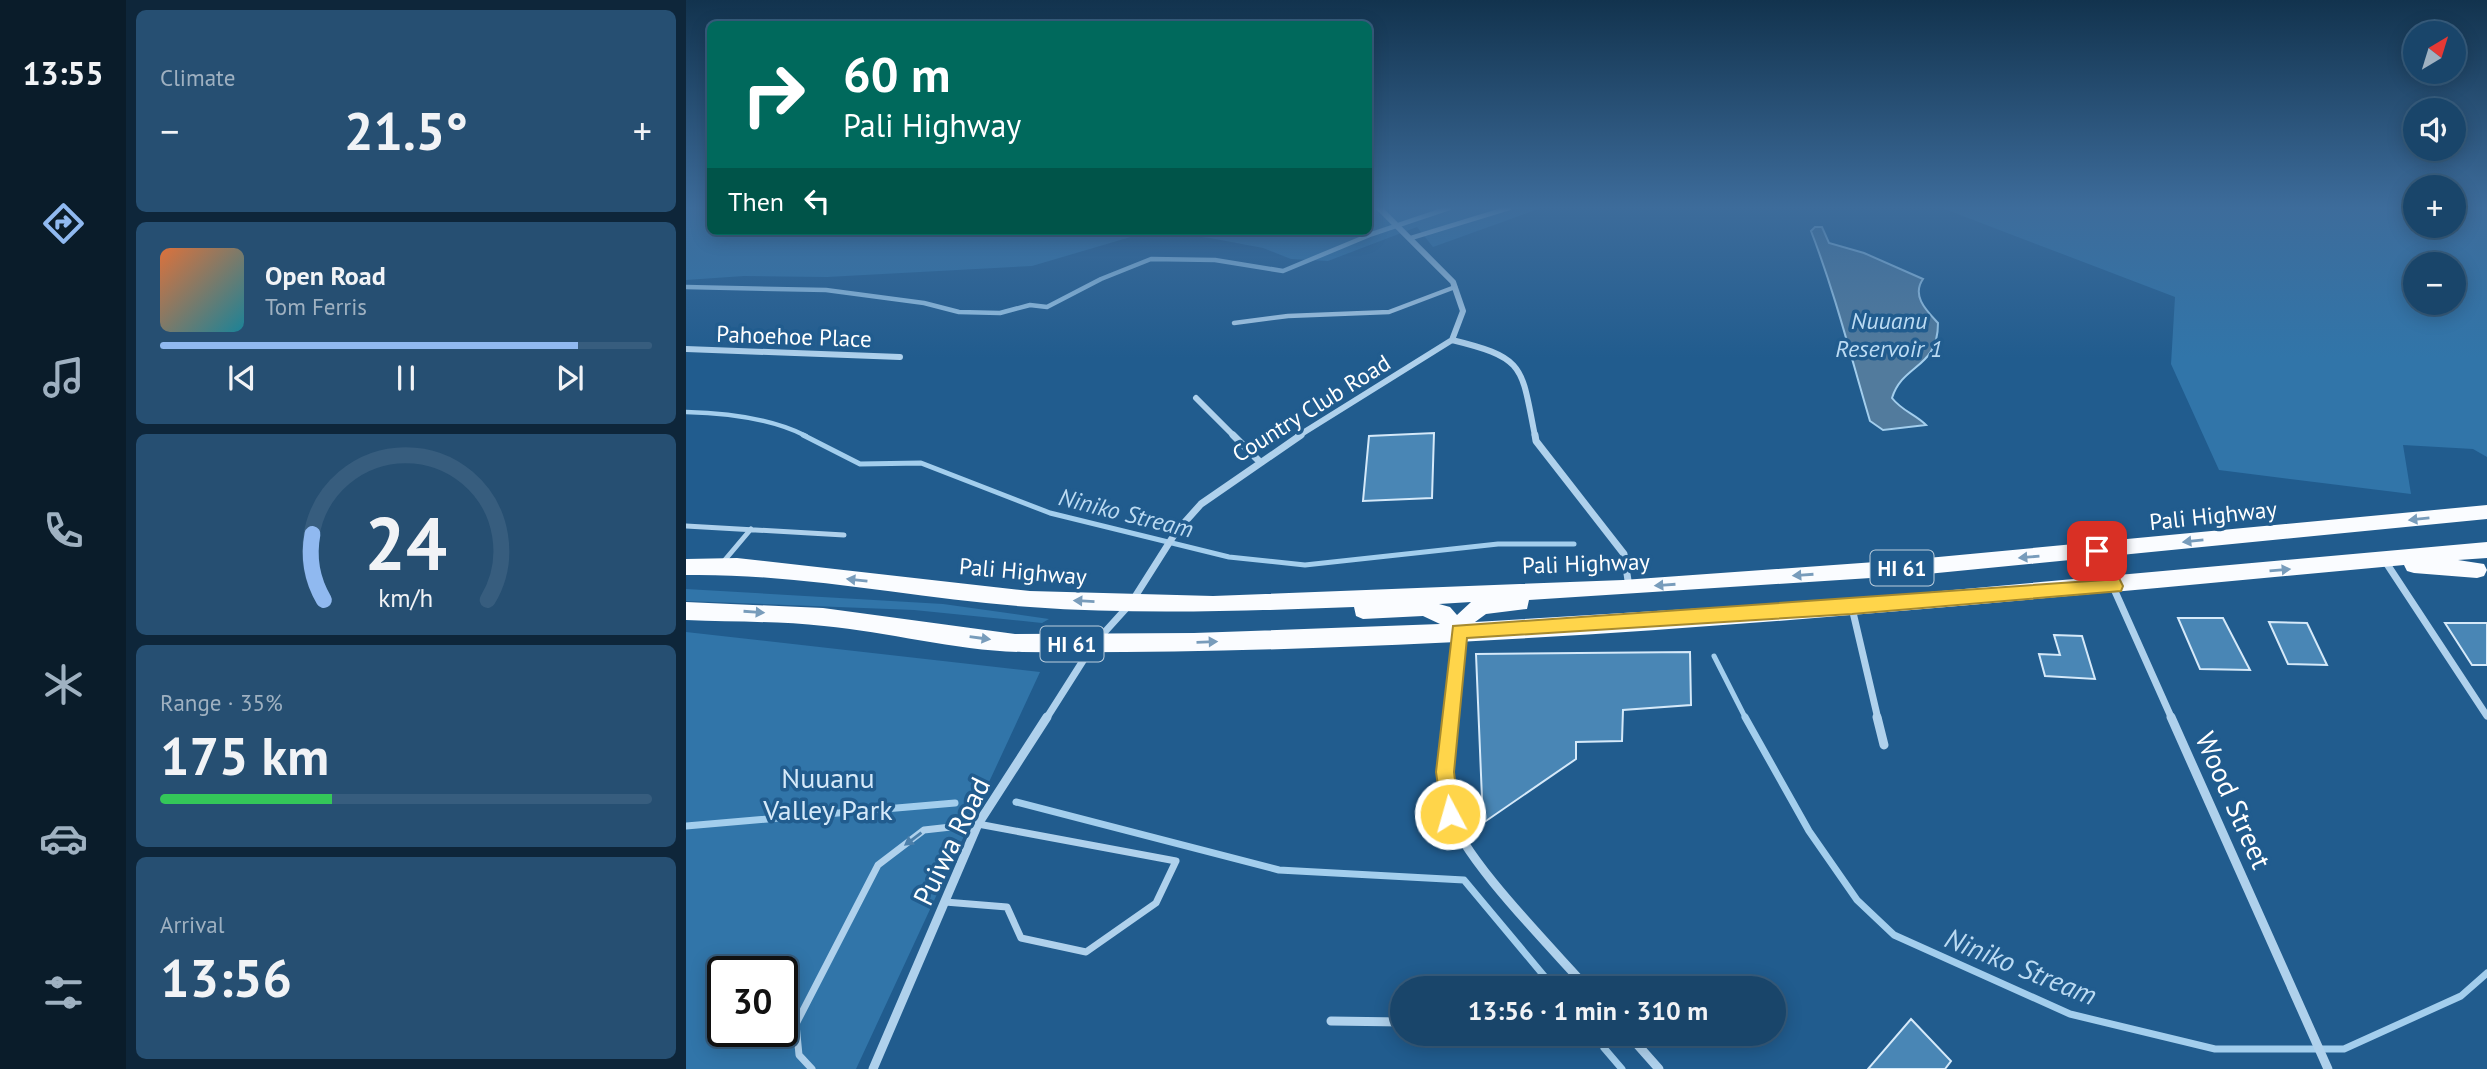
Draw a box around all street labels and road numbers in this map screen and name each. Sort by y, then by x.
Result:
street label: Pahoehoe Place [716,319,872,353]
street label: Country Club Road [1227,348,1395,468]
street label: Pali Highway [2148,494,2278,536]
street label: Pali Highway [1521,546,1651,580]
road number: HI 61 [1870,550,1934,586]
street label: Pali Highway [958,551,1088,591]
road number: HI 61 [1040,626,1104,662]
street label: Wood Street [2187,726,2281,875]
street label: Puiwa Road [904,771,998,911]

